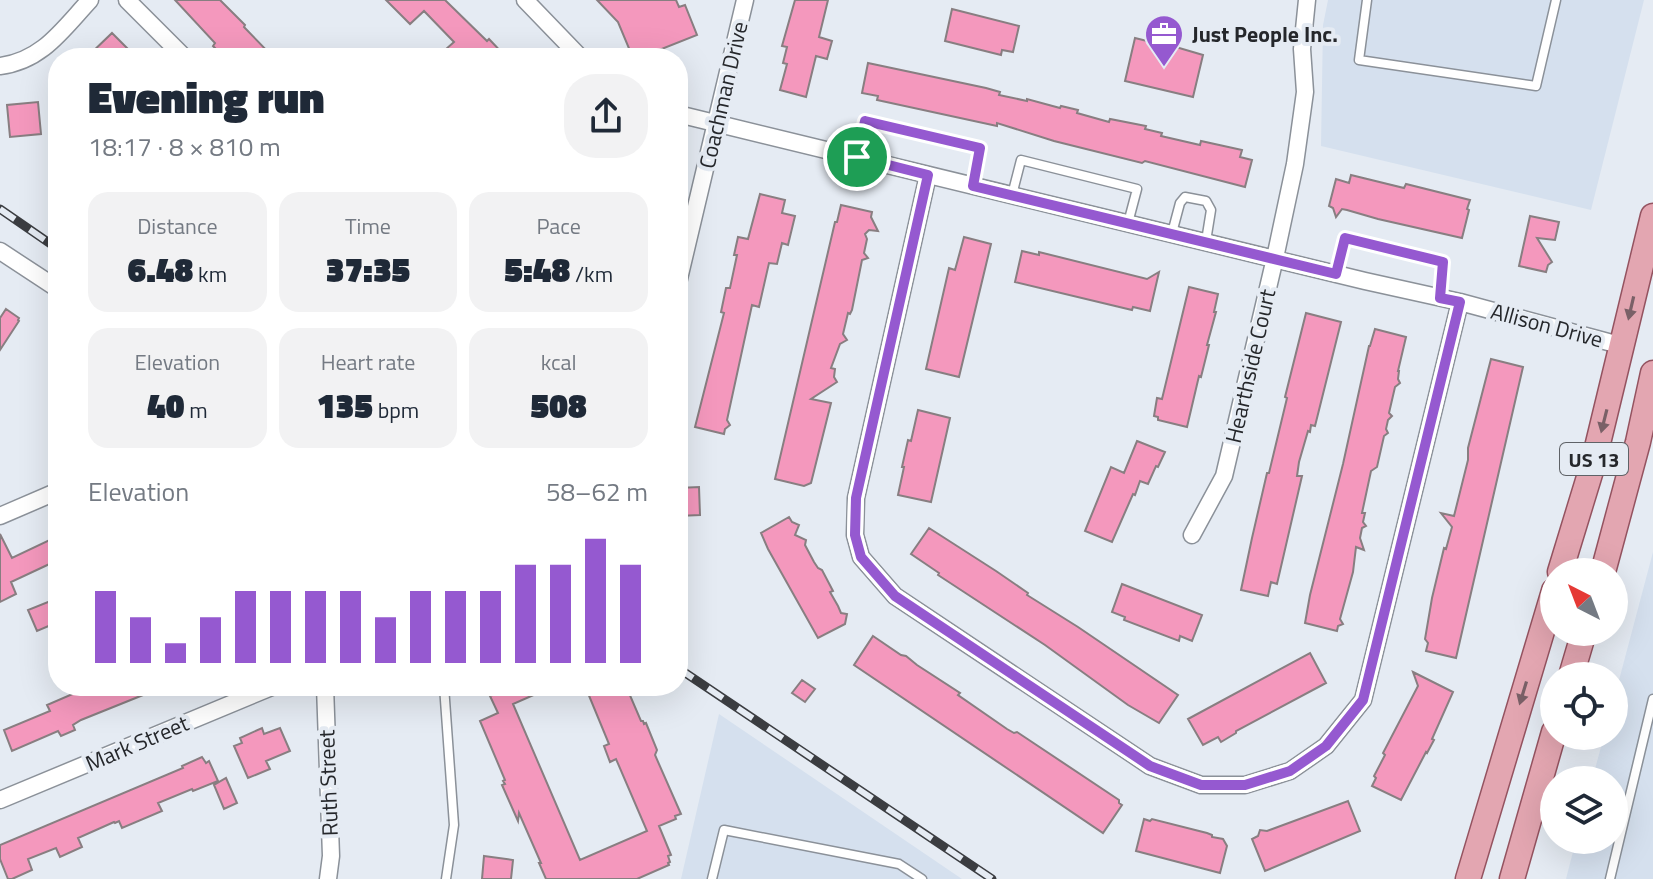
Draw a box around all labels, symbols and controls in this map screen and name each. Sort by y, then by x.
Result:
office icon: Just People Inc. [1143,13,1185,68]
place label: Just People Inc. [1192,17,1338,51]
street label: Coachman Drive [690,18,756,172]
text: Evening run [88,63,325,130]
button: share [564,74,648,158]
pin [823,123,891,191]
text: 18:17 · 8 × 810 m [88,127,281,166]
icon: arrive [835,135,879,179]
text: Distance [137,209,218,243]
text: Time [345,209,391,243]
text: Pace [536,209,581,243]
text: 6.48 [128,243,193,295]
text: 37:35 [326,243,410,295]
text: 5:48 [504,243,570,295]
text: km [193,257,227,291]
text: /km [570,257,613,291]
street label: Hearthside Court [1216,285,1284,446]
street label: Allison Drive [1487,294,1607,356]
one-way arrow [1625,296,1637,321]
text: Elevation [135,345,220,379]
text: Heart rate [321,345,415,379]
text: kcal [541,345,577,379]
text: 40 [147,379,184,431]
text: 135 [317,379,373,431]
text: 508 [531,379,587,431]
text: m [184,393,208,427]
text: bpm [373,393,419,427]
one-way arrow [1597,409,1609,434]
road number: US 13 [1560,443,1628,475]
text: Elevation [88,472,189,511]
text: 58–62 m [546,472,648,511]
north arrow [1540,558,1628,646]
map controls [1540,558,1628,854]
button: locate [1540,662,1628,750]
one-way arrow [1516,681,1529,705]
street label: Mark Street [80,706,194,780]
street label: Ruth Street [309,729,347,837]
button: layers [1540,766,1628,854]

